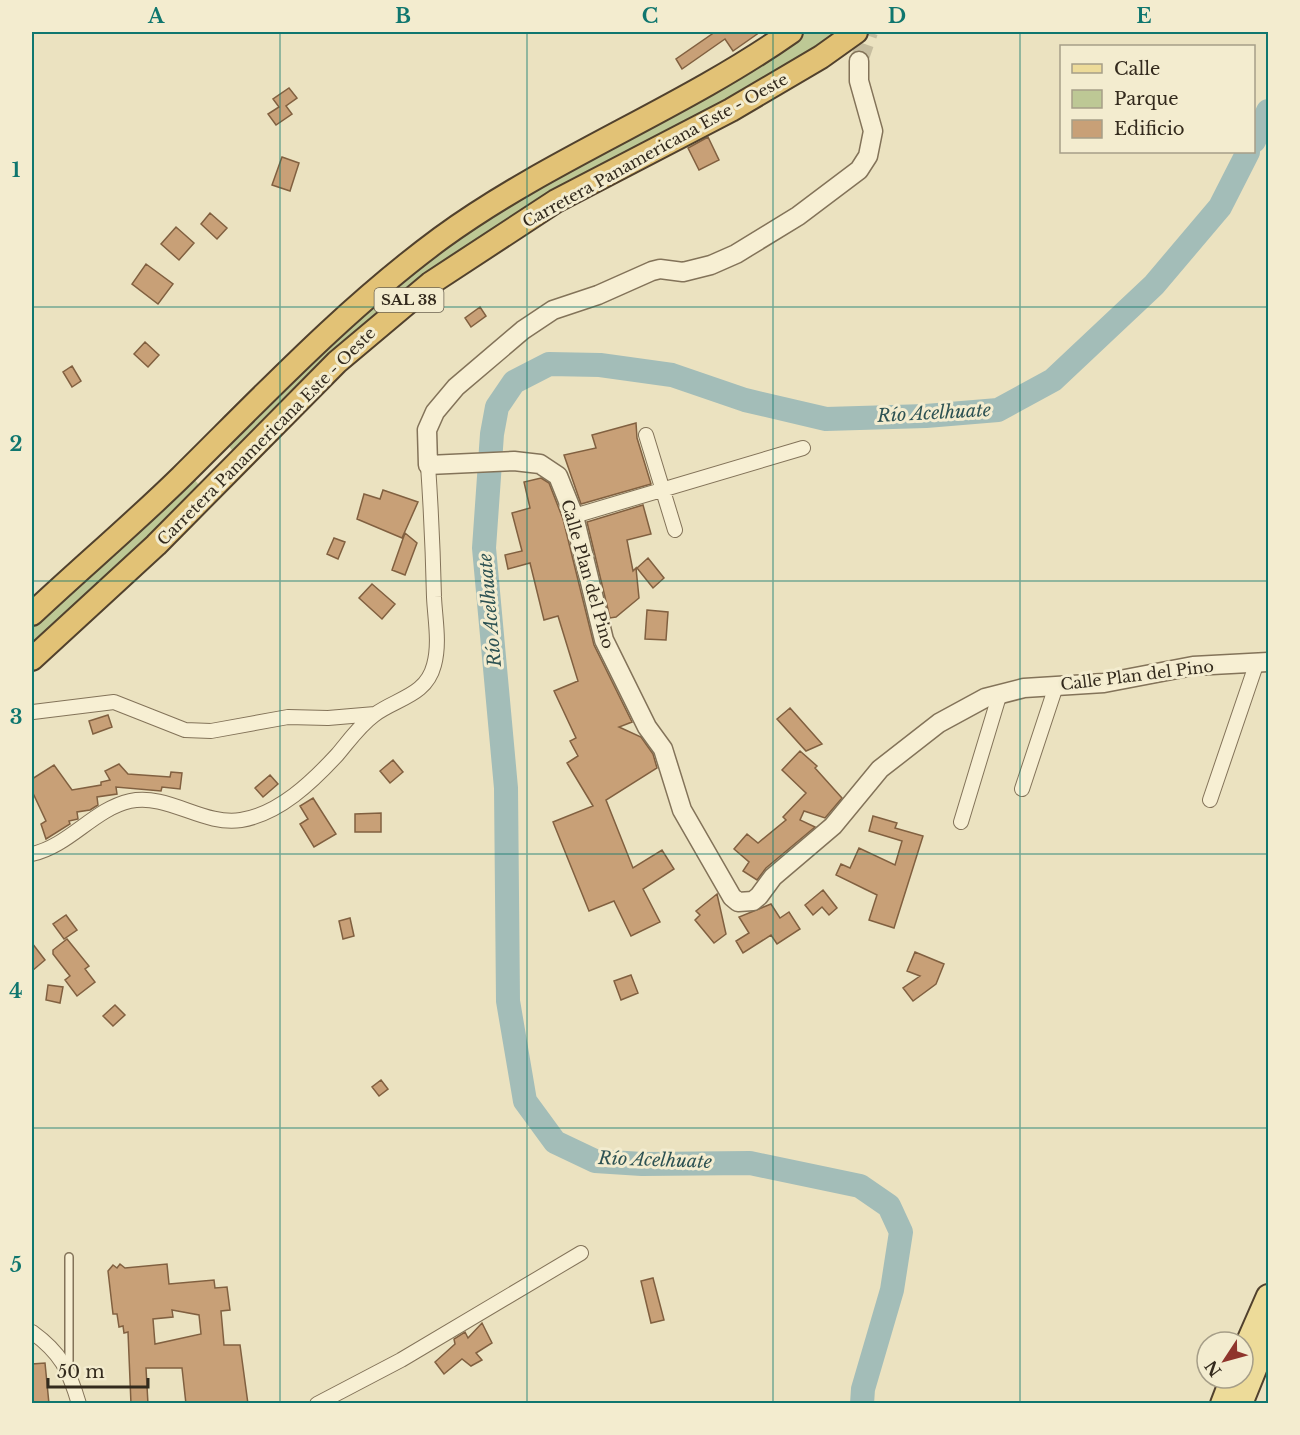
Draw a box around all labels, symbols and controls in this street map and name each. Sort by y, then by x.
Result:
text: A [147,4,165,28]
text: B [395,4,411,28]
text: C [642,4,658,28]
text: D [888,4,906,28]
text: E [1136,4,1152,28]
legend [1060,45,1255,153]
text: Calle [1114,58,1160,80]
street label: Carretera Panamericana Este - Oeste [519,68,791,232]
text: Parque [1114,88,1179,110]
text: Edificio [1114,118,1185,140]
text: 1 [12,158,21,182]
road number: SAL 38 [374,288,444,312]
street label: Carretera Panamericana Este - Oeste [153,323,379,549]
water label: Río Acelhuate [876,399,991,427]
text: 2 [9,432,23,456]
street label: Calle Plan del Pino [557,497,619,651]
water label: Río Acelhuate [474,552,506,669]
street label: Calle Plan del Pino [1059,656,1215,694]
text: 3 [10,705,22,729]
text: 4 [9,979,23,1003]
water label: Río Acelhuate [597,1147,712,1173]
text: 5 [10,1253,22,1277]
north arrow [1195,1330,1255,1390]
scale bar [48,1351,148,1389]
text: N [1200,1357,1225,1381]
text: 50 m [57,1361,105,1383]

